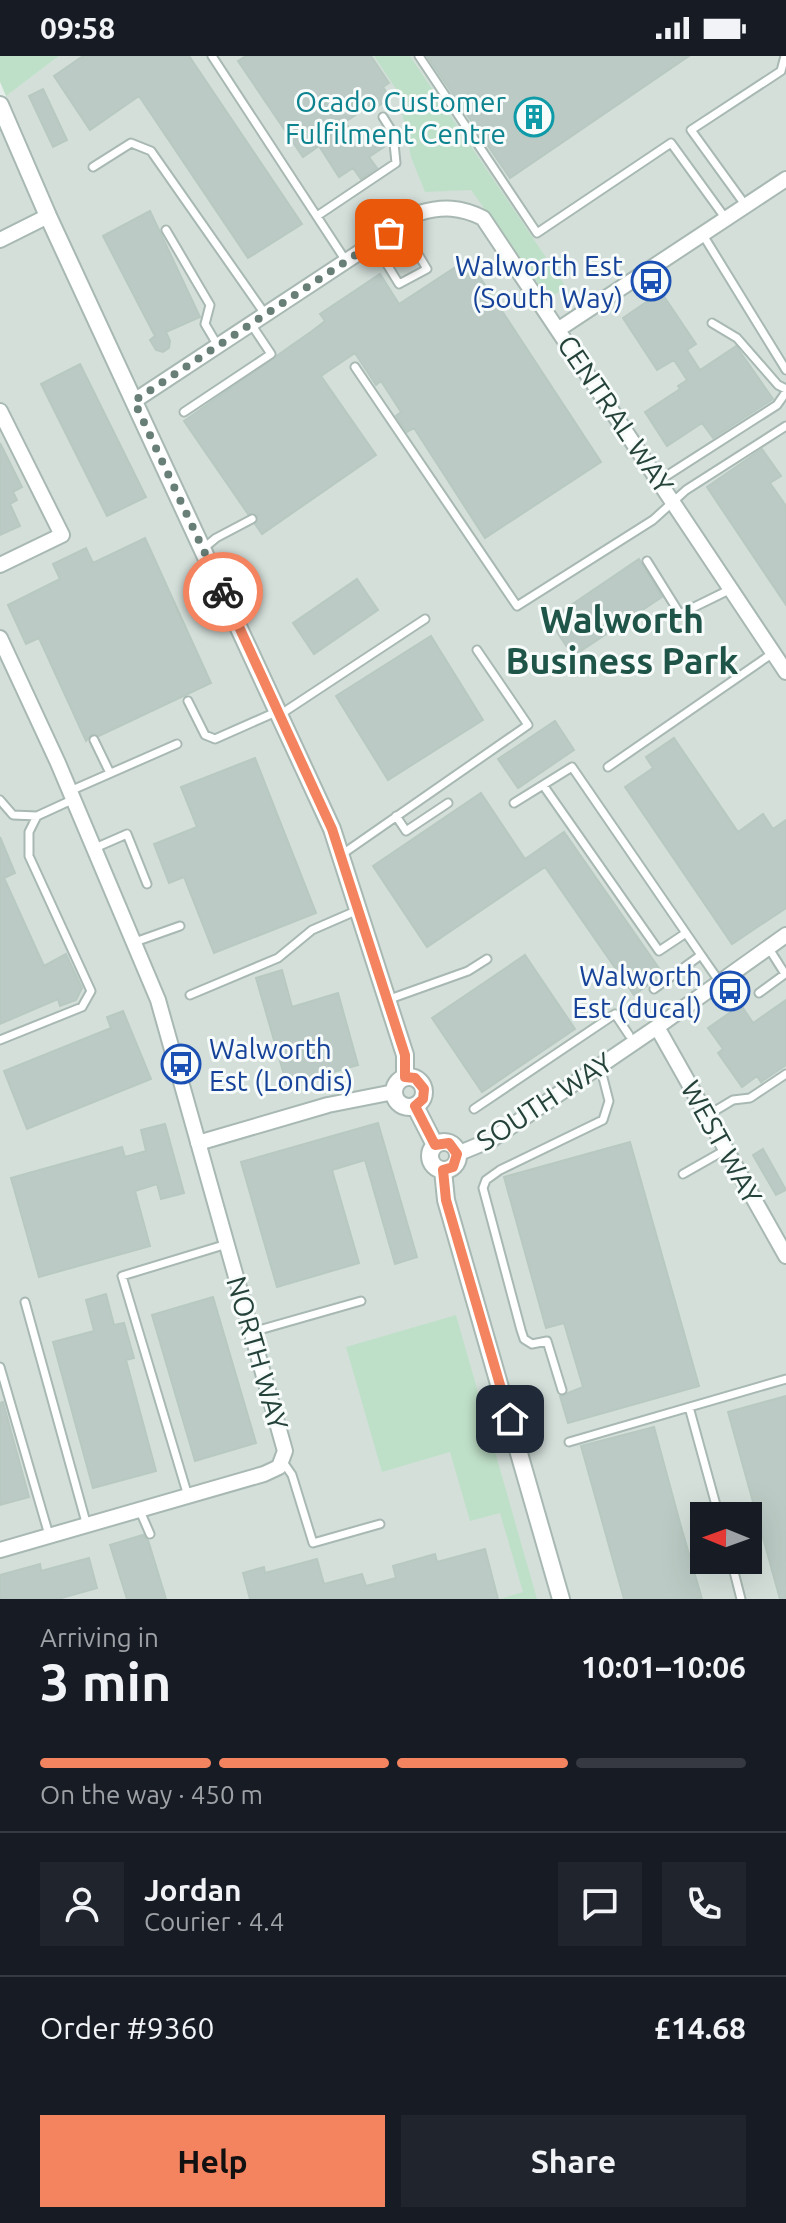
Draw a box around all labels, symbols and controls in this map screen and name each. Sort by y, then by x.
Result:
text: 09:58 [40,11,115,45]
place label: Ocado Customer Fulfilment Centre [285,86,506,149]
building icon: Ocado Customer Fulfilment Centre [513,96,555,138]
pin [355,199,423,267]
icon: bag [367,211,411,255]
place label: Walworth Est (South Way) [455,250,623,314]
bus stop icon: Walworth Est (South Way) [630,260,672,302]
street label: CENTRAL WAY [552,329,680,499]
courier [183,552,263,632]
icon: bike [201,570,245,614]
district label: Walworth Business Park [506,599,738,681]
place label: Walworth Est (ducal) [572,960,702,1024]
bus stop icon: Walworth Est (ducal) [709,970,751,1012]
place label: Walworth Est (Londis) [209,1033,353,1097]
bus stop icon: Walworth Est (Londis) [160,1043,202,1085]
street label: SOUTH WAY [471,1046,617,1156]
street label: WEST WAY [675,1075,769,1209]
street label: NORTH WAY [221,1272,295,1434]
pin [476,1385,544,1453]
icon: home [488,1397,532,1441]
north arrow [690,1502,762,1574]
map controls [690,1502,762,1574]
text: Arriving in [40,1623,159,1652]
text: 10:01–10:06 [581,1650,746,1684]
text: 3 min [40,1653,171,1711]
text: On the way · 450 m [40,1780,263,1809]
button: person [40,1862,124,1946]
button: chat [558,1862,642,1946]
button: phone [662,1862,746,1946]
text: Jordan [144,1873,242,1907]
text: Courier · 4.4 [144,1907,284,1936]
text: Order #9360 [40,2011,214,2045]
text: £14.68 [654,2011,746,2045]
button: Help [40,2115,385,2207]
button: Share [401,2115,746,2207]

